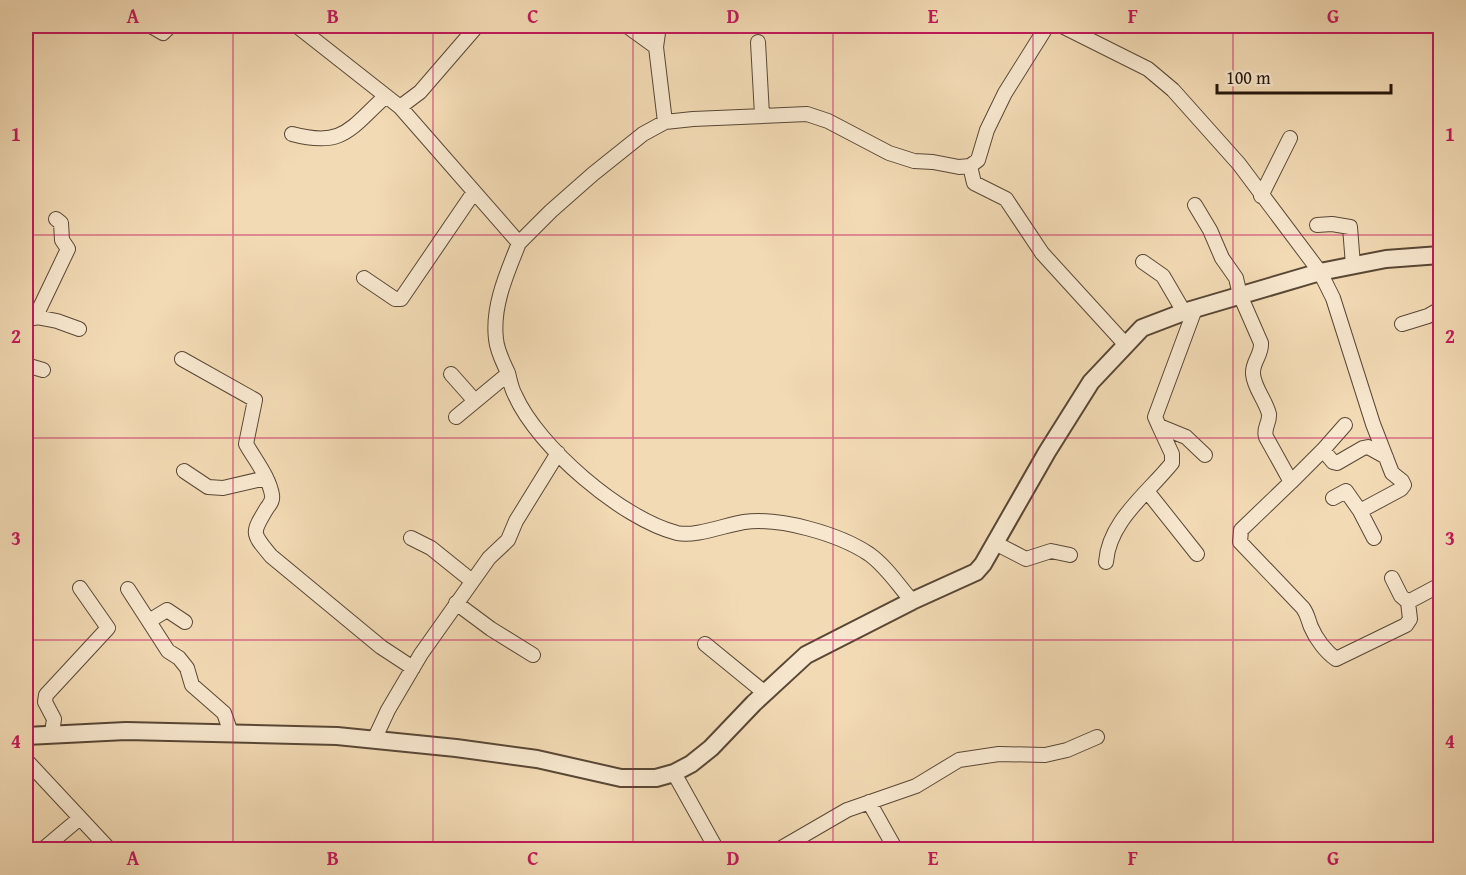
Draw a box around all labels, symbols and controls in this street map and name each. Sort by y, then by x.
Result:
text: A [127,1,140,30]
text: B [327,1,339,30]
text: C [527,1,539,30]
text: D [726,1,740,30]
text: E [928,1,939,30]
text: F [1128,1,1138,30]
text: G [1327,1,1339,30]
scale bar [1217,57,1391,95]
text: 100 m [1226,64,1271,91]
text: 1 [11,119,21,148]
text: 1 [1445,119,1455,148]
text: 2 [11,321,21,350]
text: 2 [1445,321,1455,350]
text: 3 [11,523,21,552]
text: 3 [1445,523,1455,552]
text: 4 [11,726,21,755]
text: 4 [1445,726,1455,755]
text: A [127,843,140,872]
text: B [327,843,339,872]
text: C [527,843,539,872]
text: D [726,843,740,872]
text: E [928,843,939,872]
text: F [1128,843,1138,872]
text: G [1327,843,1339,872]

